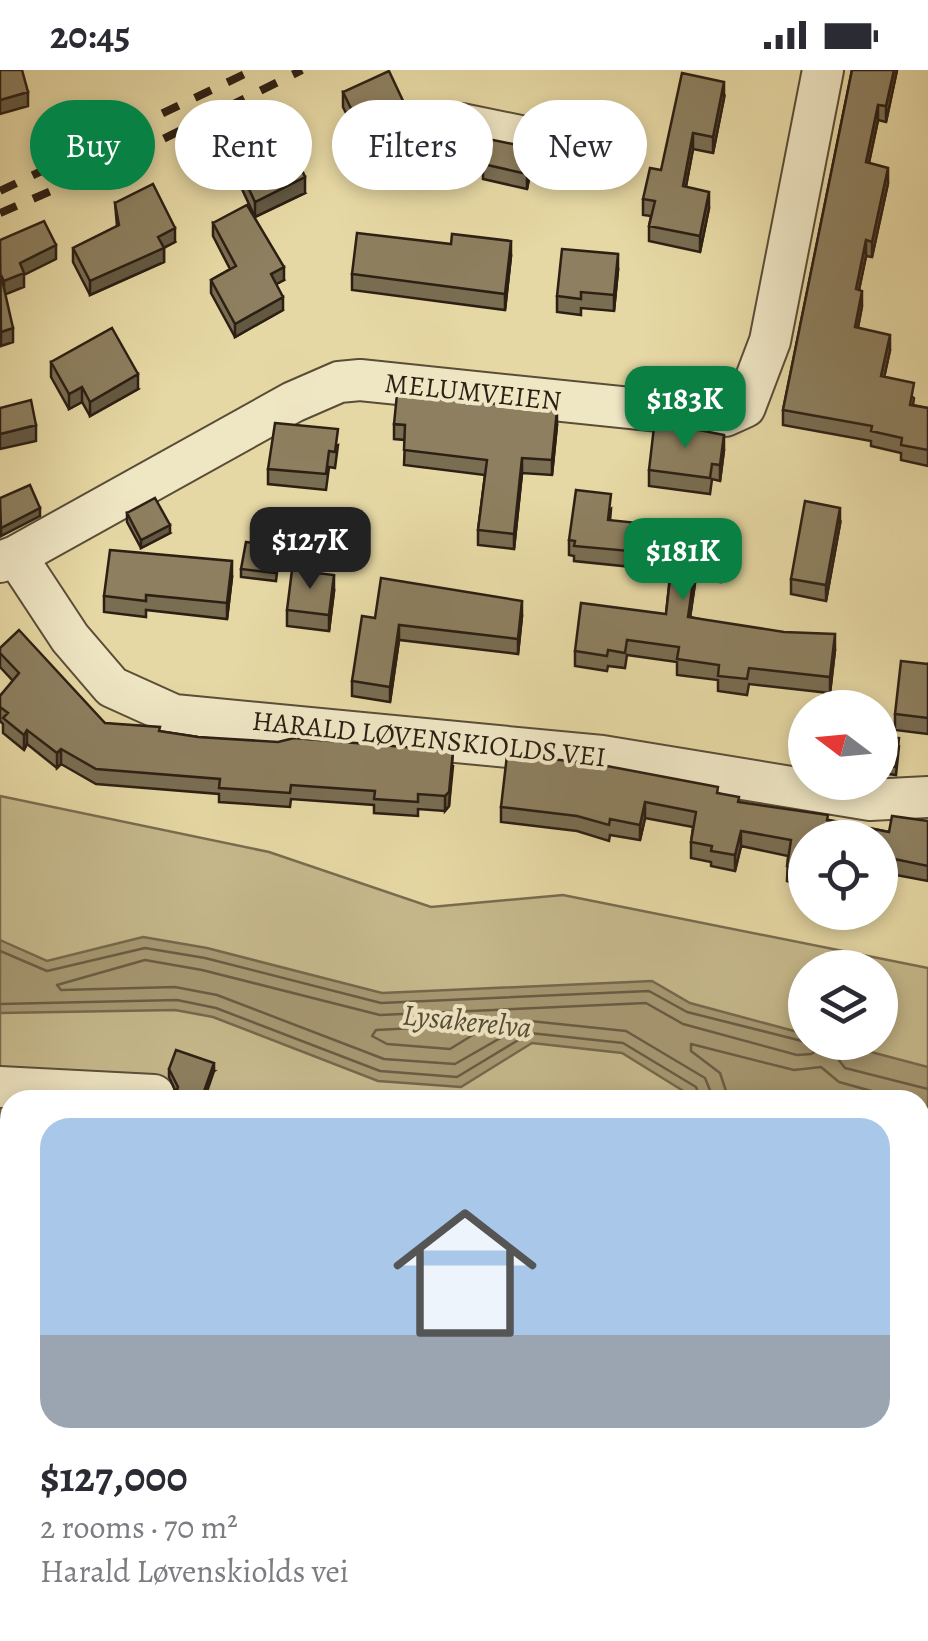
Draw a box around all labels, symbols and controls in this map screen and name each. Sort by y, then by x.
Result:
text: 20:45 [50,9,131,61]
chip: Buy [30,100,155,190]
chip: Rent [175,100,312,190]
chip: Filters [332,100,493,190]
chip: New [513,100,647,190]
street label: MELUMVEIEN [383,364,563,420]
pin: $183K [615,366,755,451]
text: $183K [647,376,723,420]
pin: $127K [240,507,380,592]
text: $127K [272,517,348,561]
pin: $181K [613,518,753,603]
text: $181K [646,528,720,572]
north arrow [788,690,898,800]
map controls [788,690,898,1060]
street label: HARALD LØVENSKIOLDS VEI [250,702,608,776]
button: locate [788,820,898,930]
button: layers [788,950,898,1060]
water label: Lysakerelva [401,994,533,1048]
icon: home [375,1183,555,1363]
text: $127,000 [40,1448,188,1505]
text: 2 rooms · 70 m² [40,1505,238,1549]
text: Harald Løvenskiolds vei [40,1549,349,1593]

